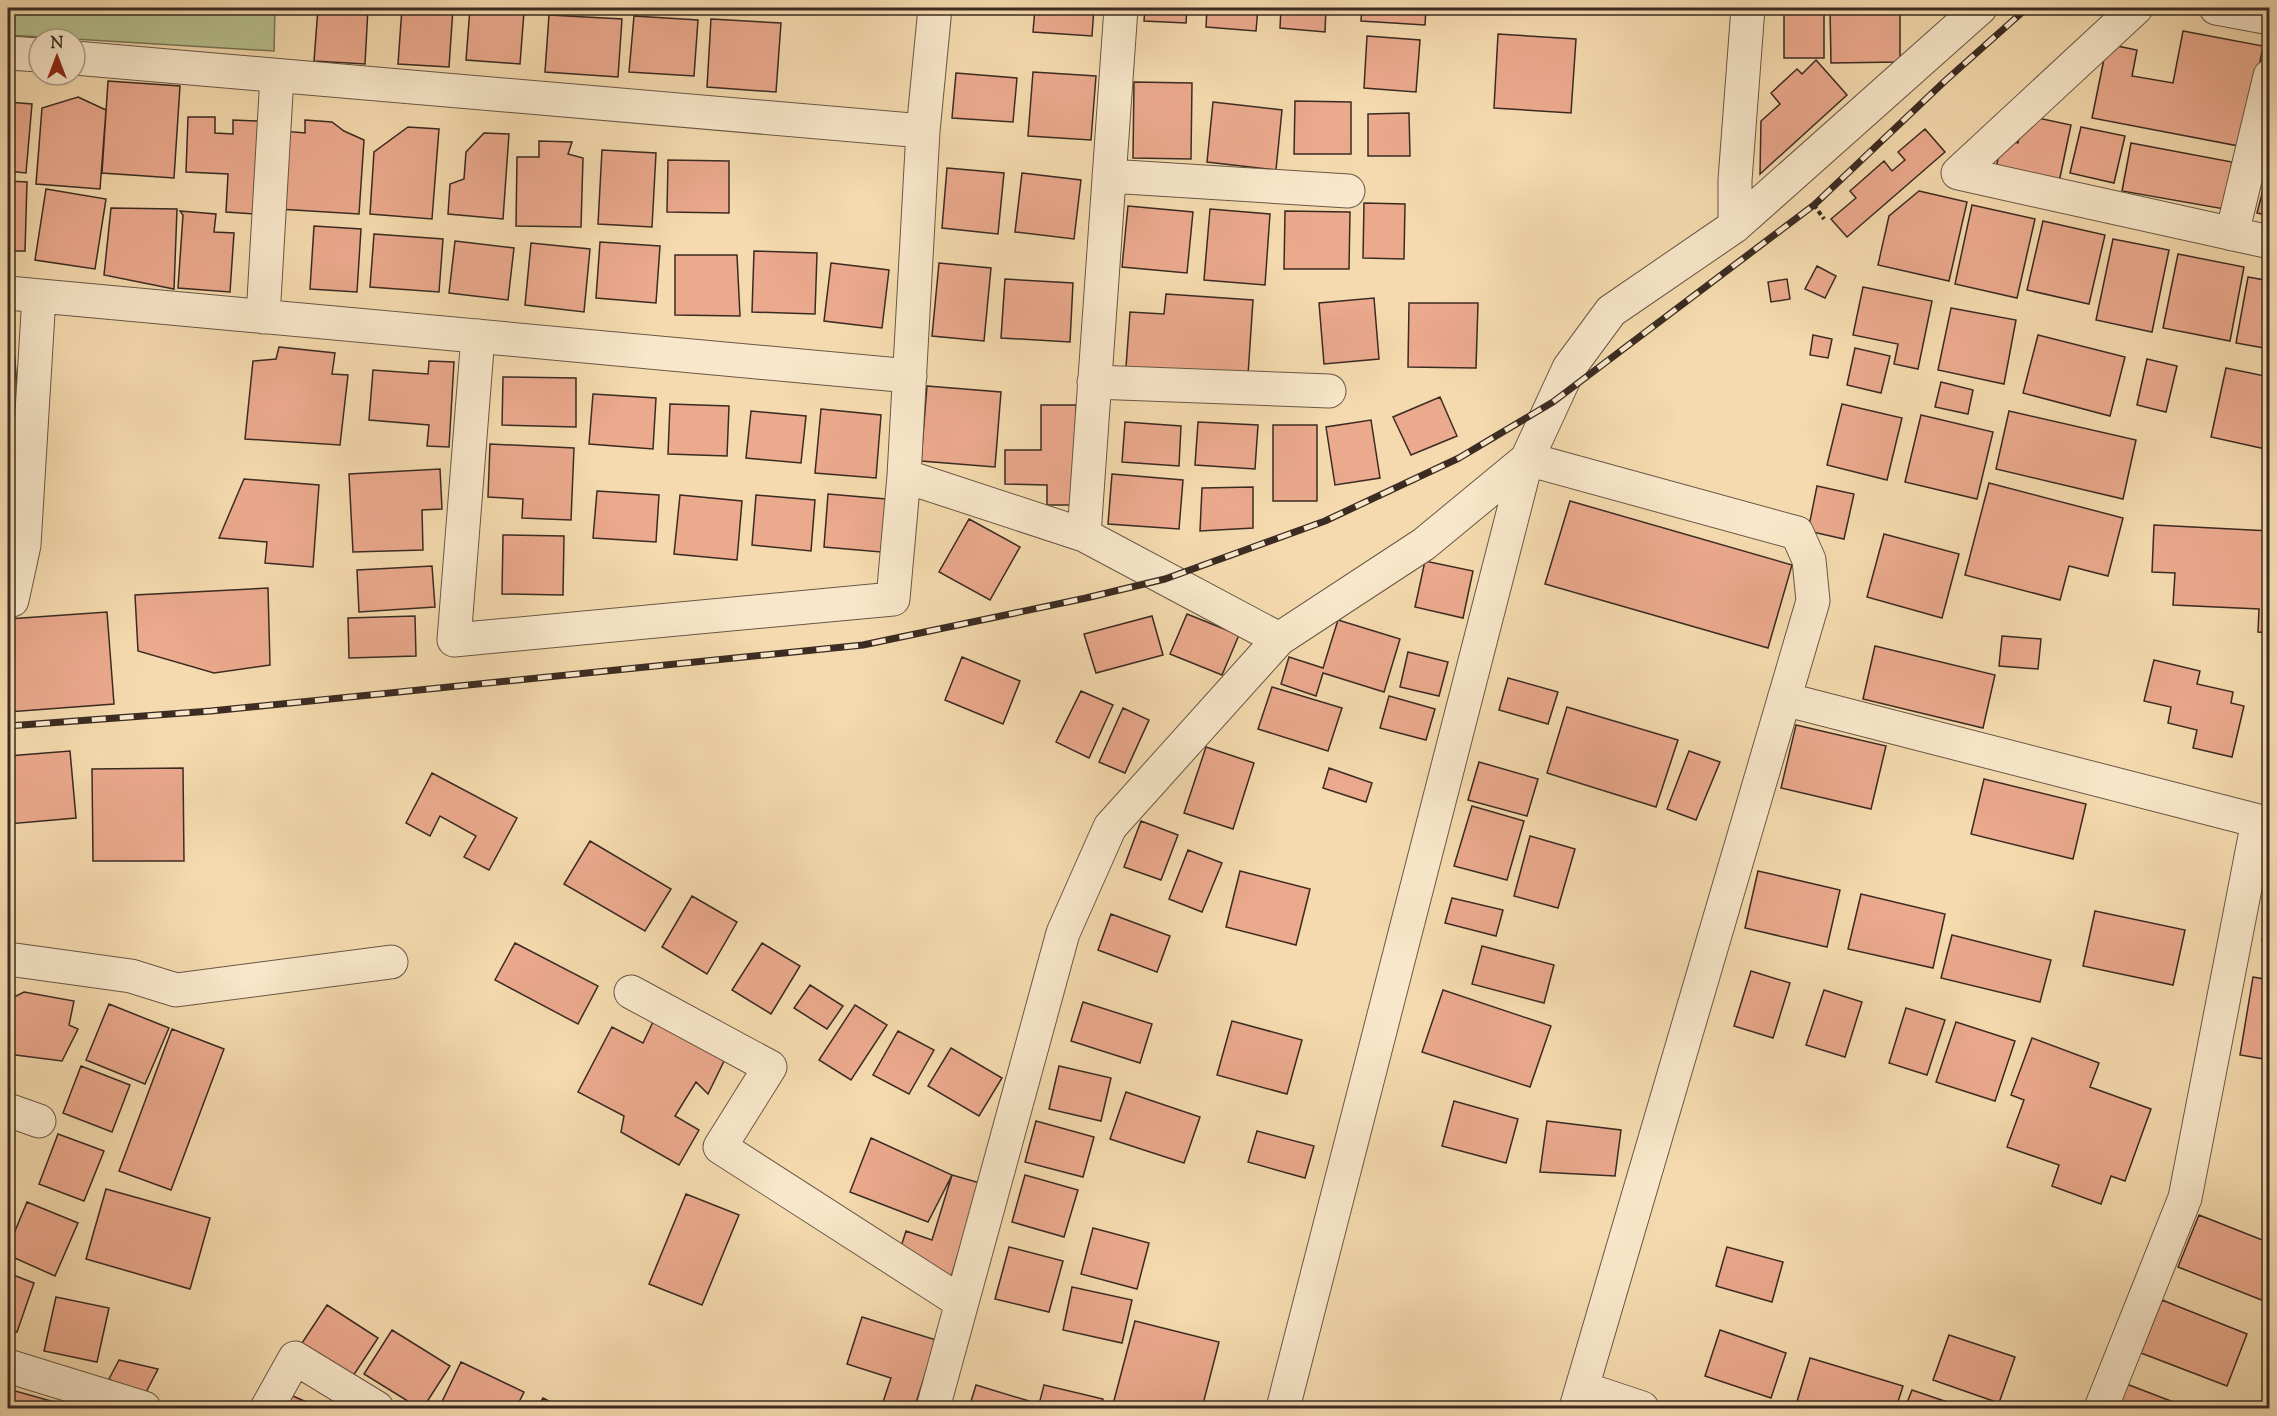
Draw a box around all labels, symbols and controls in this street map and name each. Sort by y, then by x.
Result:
north arrow [27,27,87,87]
text: N [51,33,64,56]

